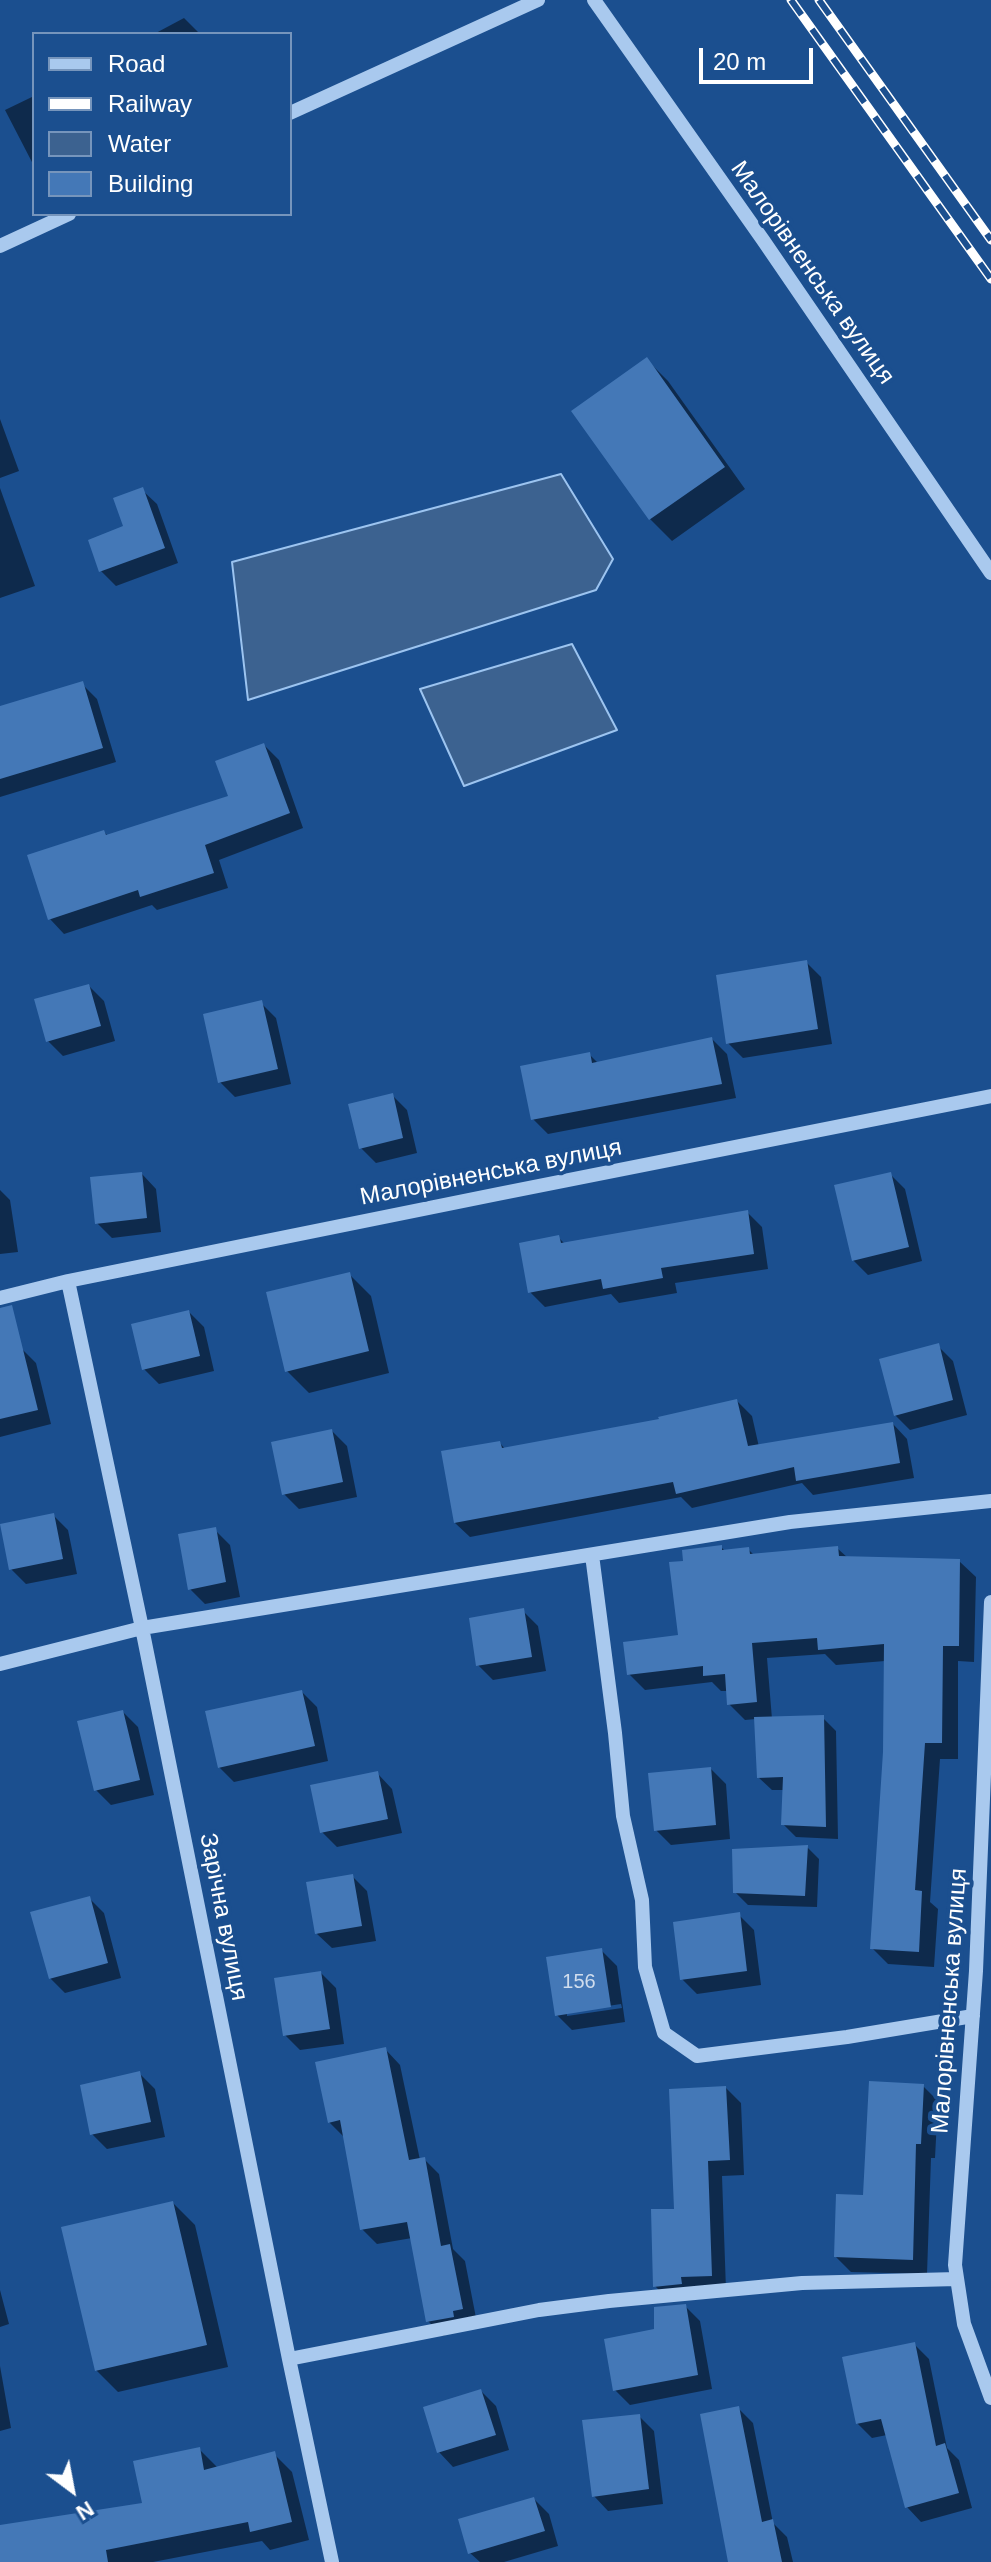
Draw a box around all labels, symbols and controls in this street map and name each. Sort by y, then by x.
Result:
legend [32,32,292,216]
scale bar [703,32,817,82]
text: 20 m [713,48,766,75]
text: Road [108,50,165,77]
text: Railway [108,90,192,117]
text: Water [108,130,171,157]
street label: Малорівненська вулиця [724,156,900,390]
text: Building [108,170,193,197]
street label: Малорівненська вулиця [358,1133,624,1213]
street label: Зарічна вулиця [193,1831,253,2003]
street label: Малорівненська вулиця [926,1867,974,2135]
house number: 156 [562,1970,596,1994]
north arrow [32,2450,112,2530]
text: N [72,2496,98,2526]

